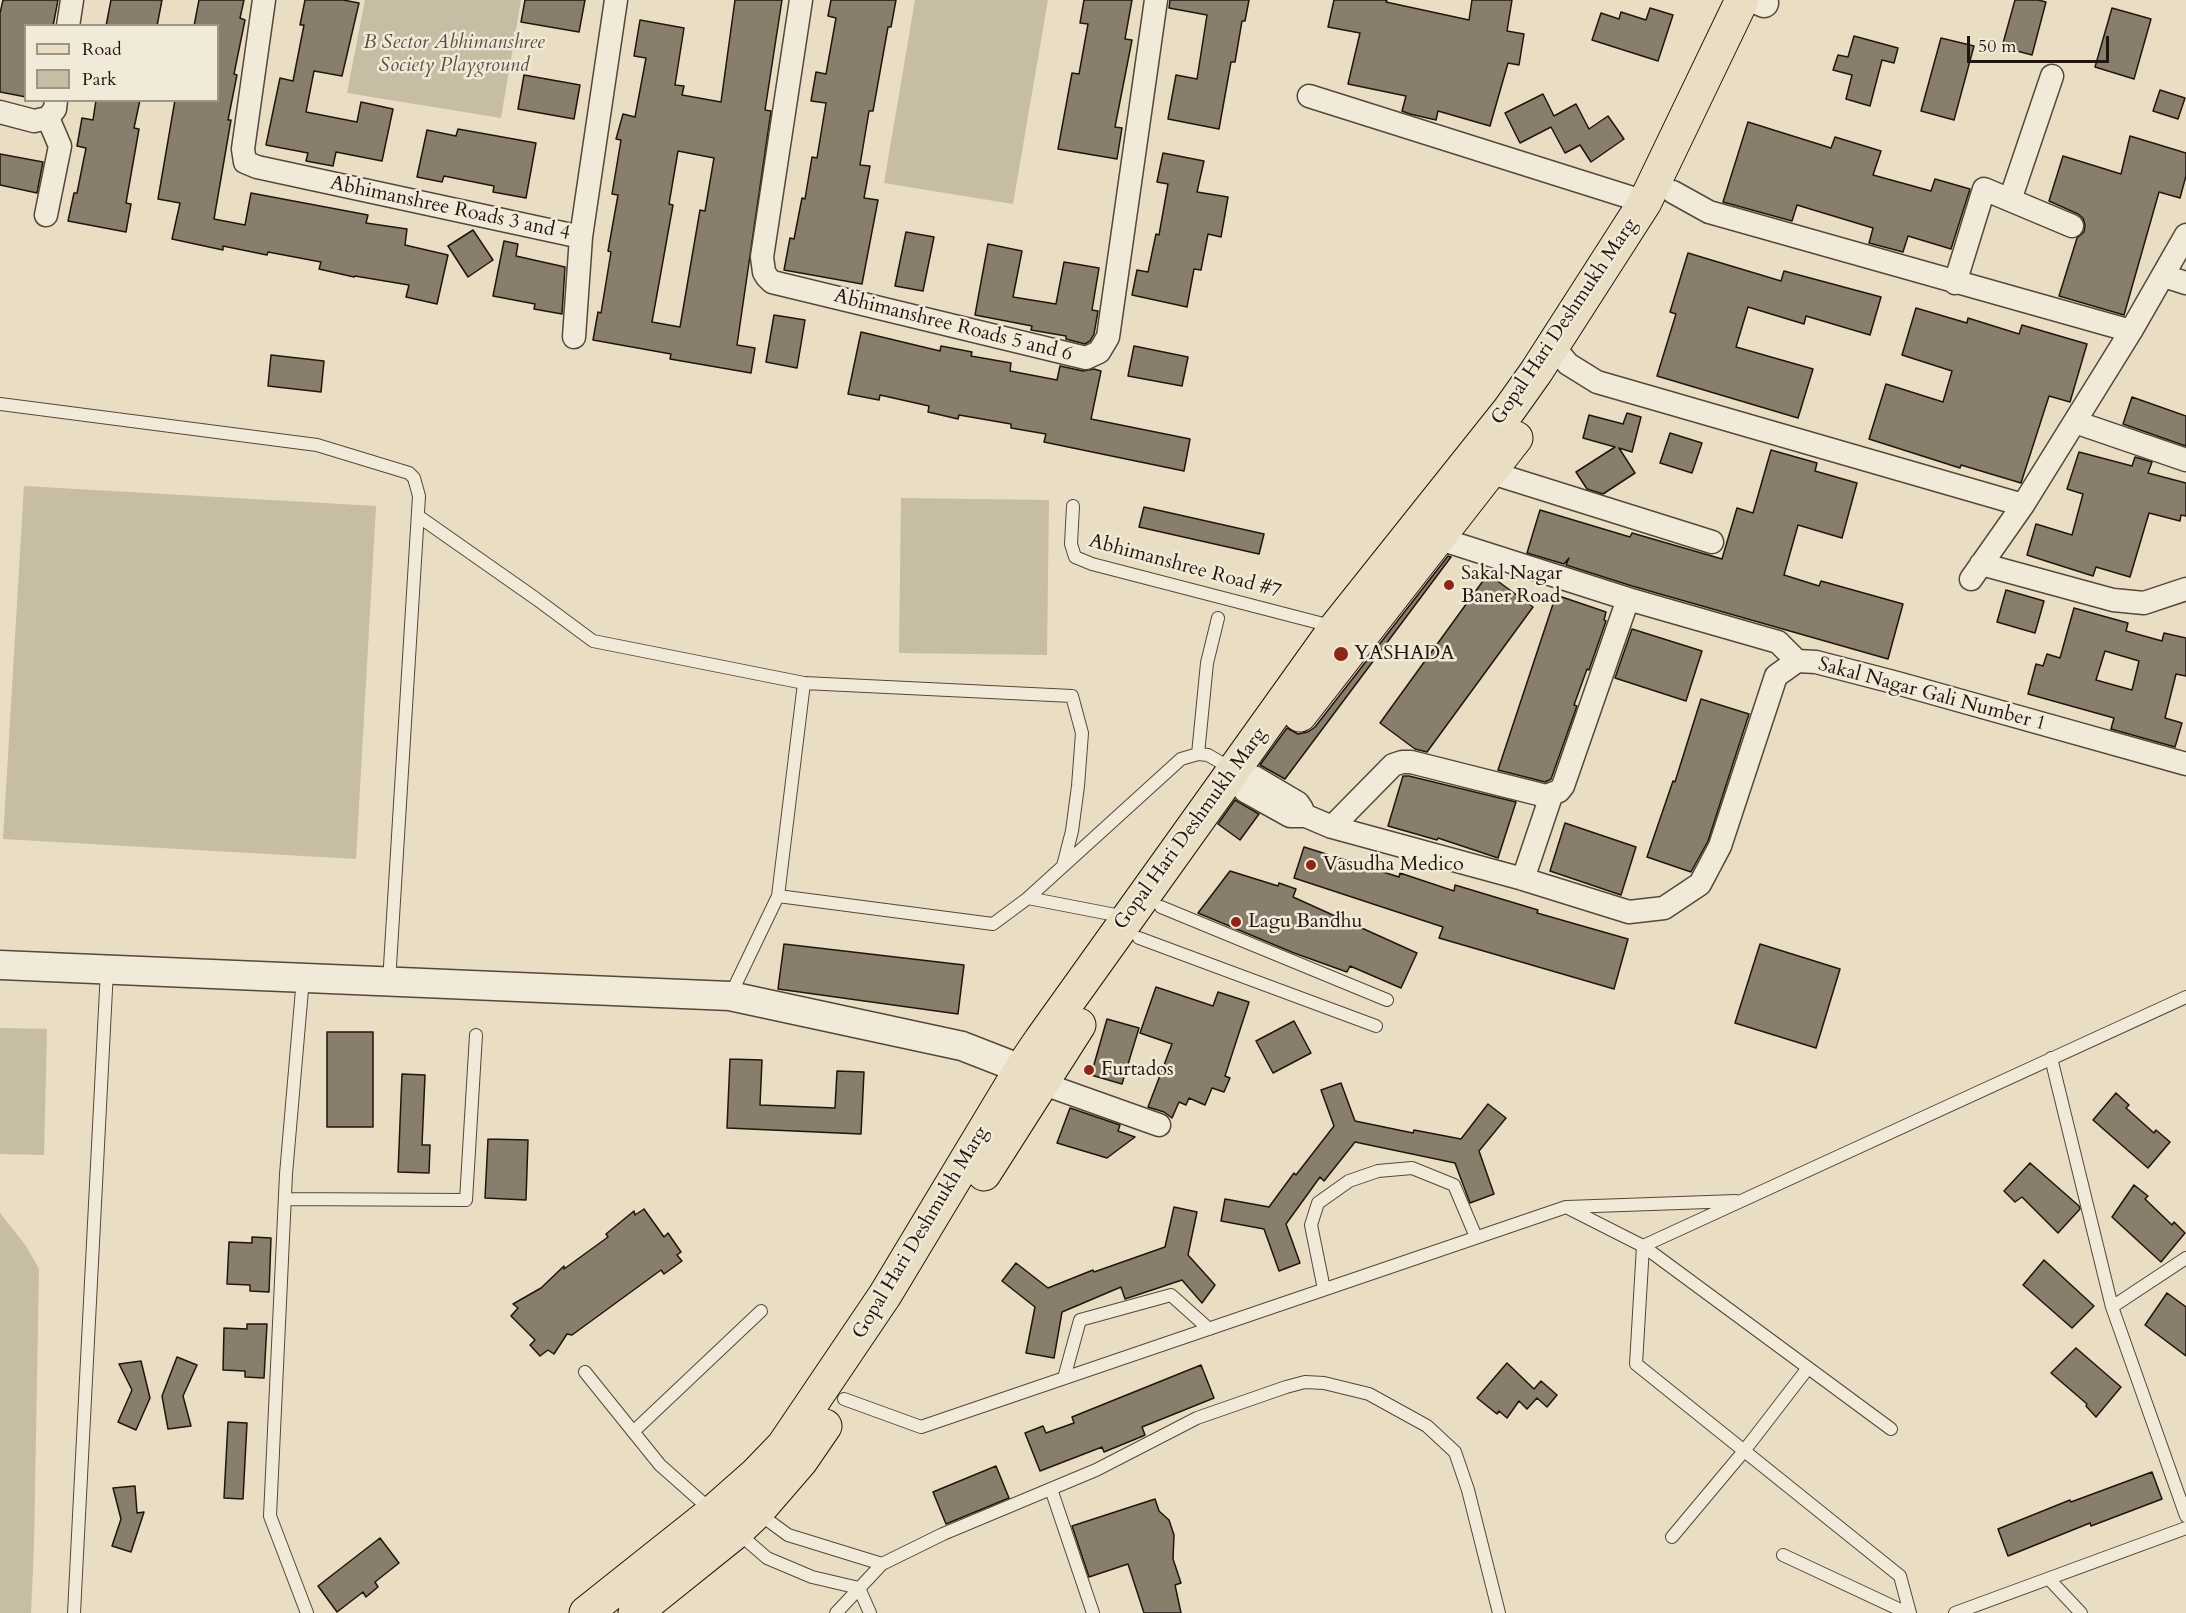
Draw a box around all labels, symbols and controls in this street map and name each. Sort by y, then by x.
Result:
legend [24,24,219,102]
scale bar [1970,24,2112,62]
park label: B Sector Abhimanshree Society Playground [363,31,545,78]
text: 50 m [1978,34,2017,59]
text: Road [82,37,122,62]
text: Park [82,67,117,92]
street label: Abhimanshree Roads 3 and 4 [328,172,572,246]
street label: Gopal Hari Deshmukh Marg [1487,214,1643,430]
street label: Abhimanshree Roads 5 and 6 [831,285,1075,367]
street label: Abhimanshree Road #7 [1086,530,1284,604]
place label: Sakal Nagar Baner Road [1461,562,1562,609]
marker: Sakal Nagar Baner Road [1442,578,1456,592]
place label: YASHADA [1354,642,1455,666]
marker: YASHADA [1332,645,1350,663]
street label: Sakal Nagar Gali Number 1 [1815,653,2049,737]
street label: Gopal Hari Deshmukh Marg [1110,723,1272,935]
place label: Vasudha Medico [1323,853,1464,877]
marker: Vasudha Medico [1304,858,1318,872]
place label: Lagu Bandhu [1248,910,1363,934]
marker: Lagu Bandhu [1229,915,1243,929]
place label: Furtados [1101,1058,1174,1082]
marker: Furtados [1082,1063,1096,1077]
street label: Gopal Hari Deshmukh Marg [848,1122,994,1344]

